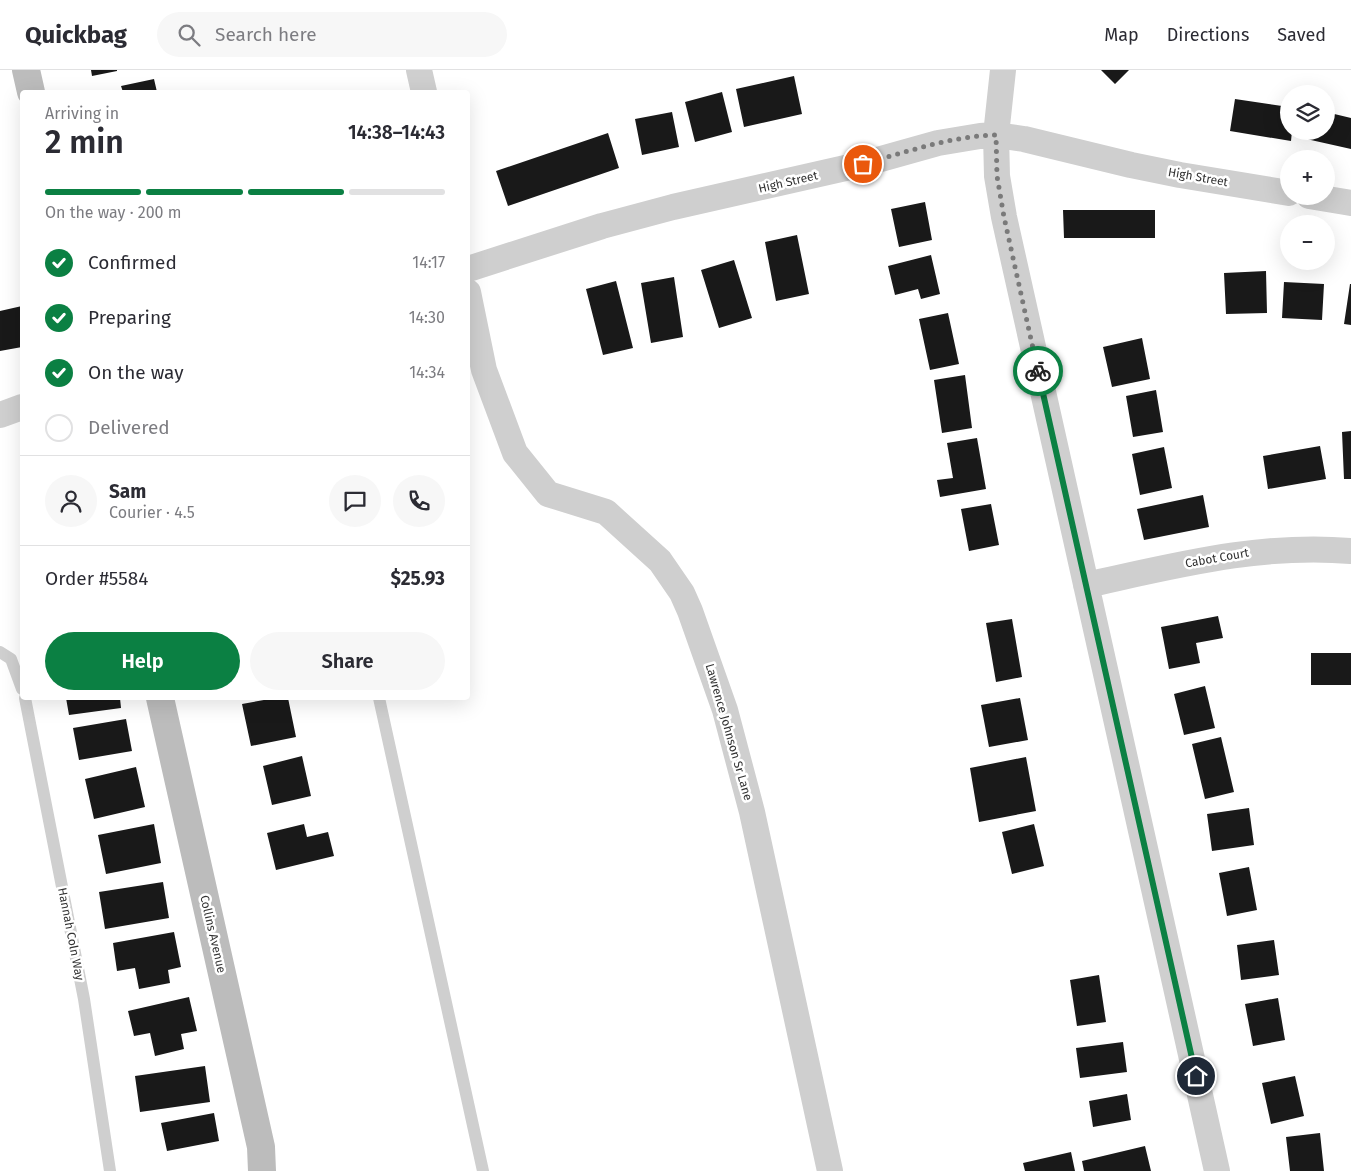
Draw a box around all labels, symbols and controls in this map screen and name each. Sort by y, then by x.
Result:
search box [157,12,507,57]
text: Quickbag [25,21,127,49]
icon: search [175,21,203,49]
text: Search here [215,23,317,46]
text: Map [1104,24,1139,46]
text: Directions [1167,24,1249,46]
text: Saved [1277,24,1326,46]
map controls [1280,85,1335,270]
button: layers [1280,85,1335,140]
text: Arriving in [45,104,119,123]
text: 14:38–14:43 [348,121,445,144]
text: 2 min [45,123,124,161]
pin [842,143,884,185]
icon: bag [849,150,877,178]
button: + [1280,150,1335,205]
street label: High Street [1167,165,1230,189]
street label: High Street [757,168,820,196]
text: On the way · 200 m [45,203,181,222]
button: − [1280,215,1335,270]
icon: check [45,249,73,277]
text: Confirmed [88,251,177,274]
text: 14:17 [412,253,445,272]
icon: check [45,304,73,332]
text: Preparing [88,306,171,329]
text: 14:30 [409,308,445,327]
courier [1013,346,1063,396]
icon: bike [1024,357,1052,385]
icon: check [45,359,73,387]
text: On the way [88,361,184,384]
text: 14:34 [409,363,445,382]
text: Delivered [88,416,170,439]
button: person [45,475,97,527]
button: chat [329,475,381,527]
button: phone [393,475,445,527]
text: Sam [109,480,146,503]
text: Courier · 4.5 [109,503,195,522]
street label: Cabot Court [1184,545,1250,570]
text: Order #5584 [45,567,148,590]
text: $25.93 [390,567,445,590]
button: Help [45,632,240,690]
button: Share [250,632,445,690]
street label: Lawrence Johnson Sr Lane [703,662,755,802]
street label: Hannah Coln Way [55,886,87,982]
street label: Collins Avenue [197,894,229,974]
pin [1175,1055,1217,1097]
icon: home [1182,1062,1210,1090]

